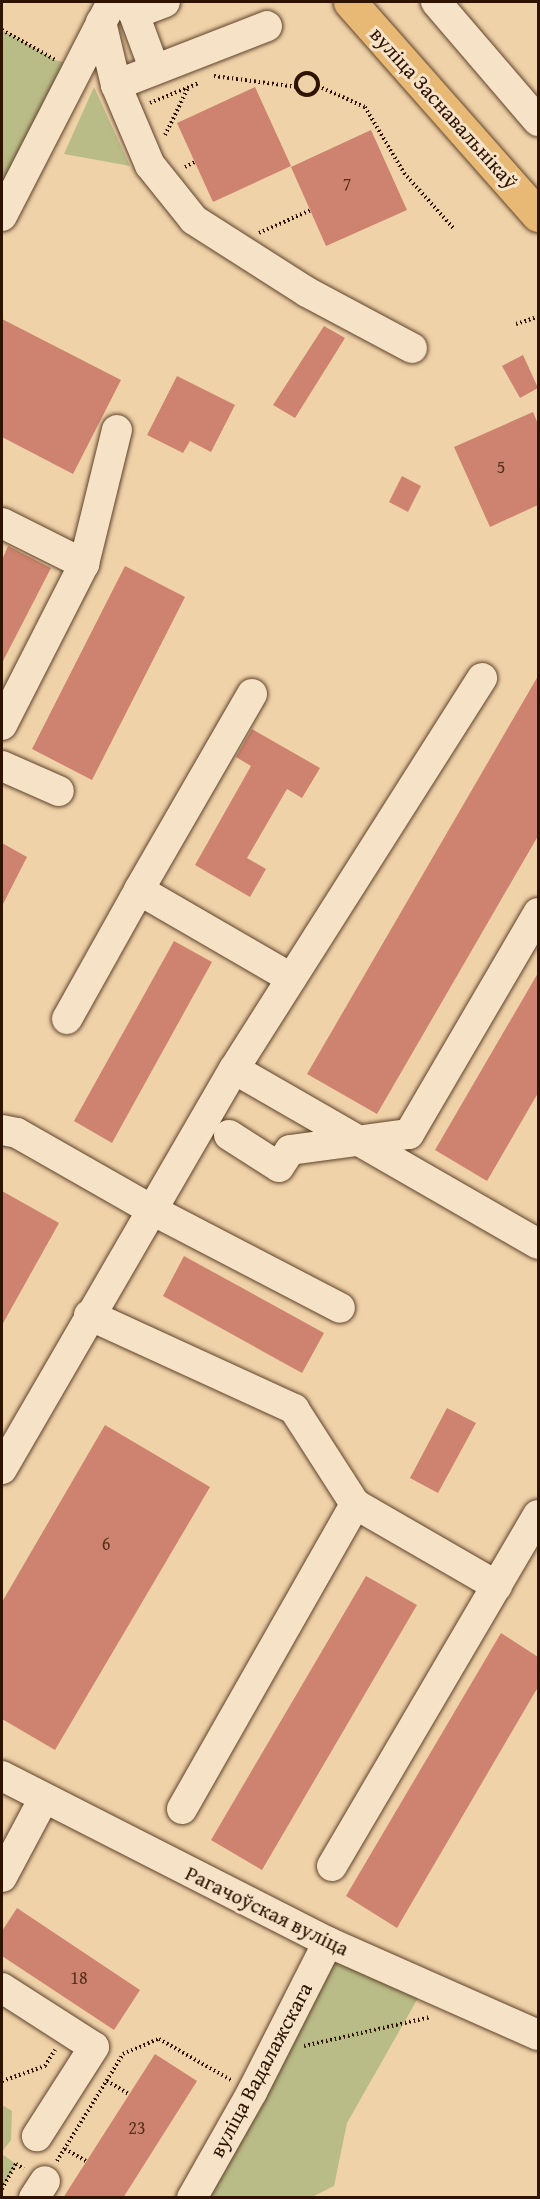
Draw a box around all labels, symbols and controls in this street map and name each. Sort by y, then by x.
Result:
street label: вуліца Заснавальнікаў [365,22,523,194]
house number: 7 [343,173,351,195]
house number: 5 [497,456,505,478]
house number: 6 [102,1533,110,1555]
street label: Рагачоўская вуліца [181,1861,353,1961]
house number: 18 [70,1967,88,1989]
street label: вуліца Вадалажскага [204,1978,318,2162]
house number: 23 [128,2117,146,2139]

